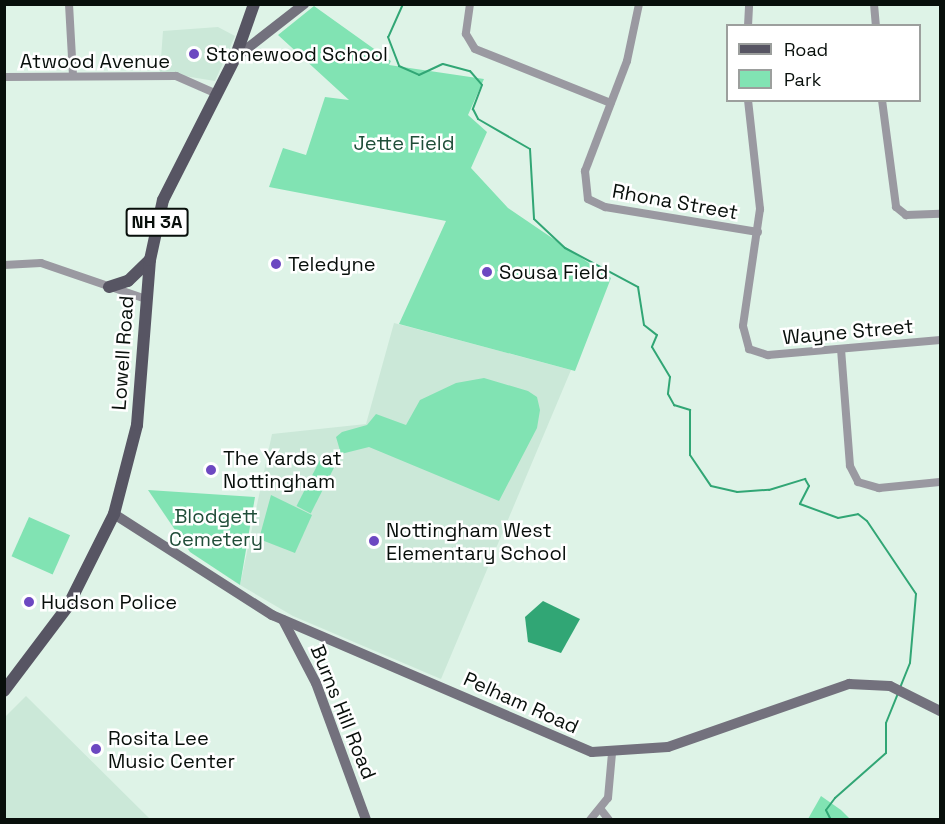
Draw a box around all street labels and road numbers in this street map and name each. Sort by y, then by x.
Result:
street label: Atwood Avenue [20,49,170,73]
street label: Rhona Street [610,179,740,225]
road number: NH 3A [126,207,188,237]
street label: Lowell Road [107,295,139,411]
street label: Wayne Street [782,314,914,350]
street label: Burns Hill Road [305,641,381,783]
street label: Pelham Road [460,667,582,739]

